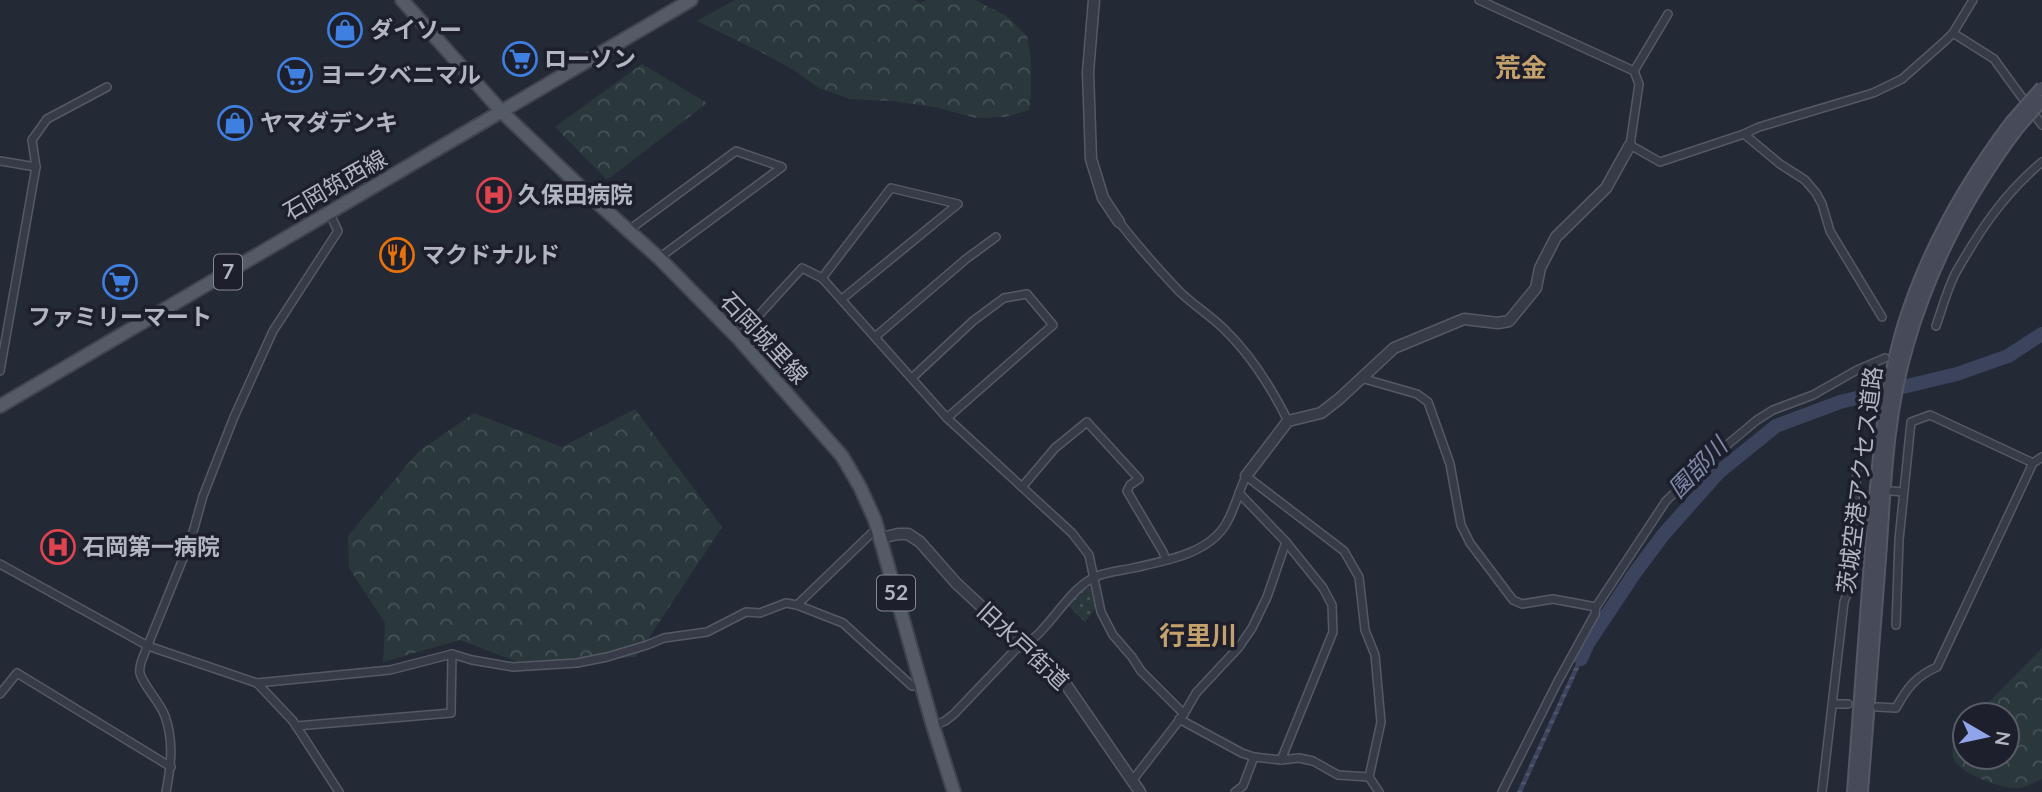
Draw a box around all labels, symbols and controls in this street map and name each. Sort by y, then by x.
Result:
shop icon: ダイソー [326,11,364,49]
place label: ダイソー [370,15,462,43]
supermarket icon: ローソン [501,40,539,78]
place label: ローソン [544,44,636,72]
district label: 荒金 [1495,51,1547,83]
supermarket icon: ヨークベニマル [276,56,314,94]
place label: ヨークベニマル [320,60,481,88]
shop icon: ヤマダデンキ [216,104,254,142]
place label: ヤマダデンキ [260,108,398,136]
street label: 石岡筑西線 [278,143,391,225]
hospital icon: 久保田病院 [475,176,513,214]
place label: 久保田病院 [518,180,633,208]
restaurant icon: マクドナルド [378,236,416,274]
place label: マクドナルド [422,240,560,268]
road number: 7 [214,254,242,290]
supermarket icon: ファミリーマート [101,263,139,301]
street label: 石岡城里線 [715,286,814,389]
place label: ファミリーマート [28,302,212,330]
street label: 茨城空港アクセス道路 [1831,365,1887,595]
water label: 園部川 [1661,429,1734,503]
hospital icon: 石岡第一病院 [39,528,77,566]
place label: 石岡第一病院 [82,532,220,560]
road number: 52 [877,576,915,610]
street label: 旧水戸街道 [972,596,1075,695]
district label: 行里川 [1159,619,1237,651]
north arrow [1951,701,2021,771]
text: N [1991,730,2016,748]

